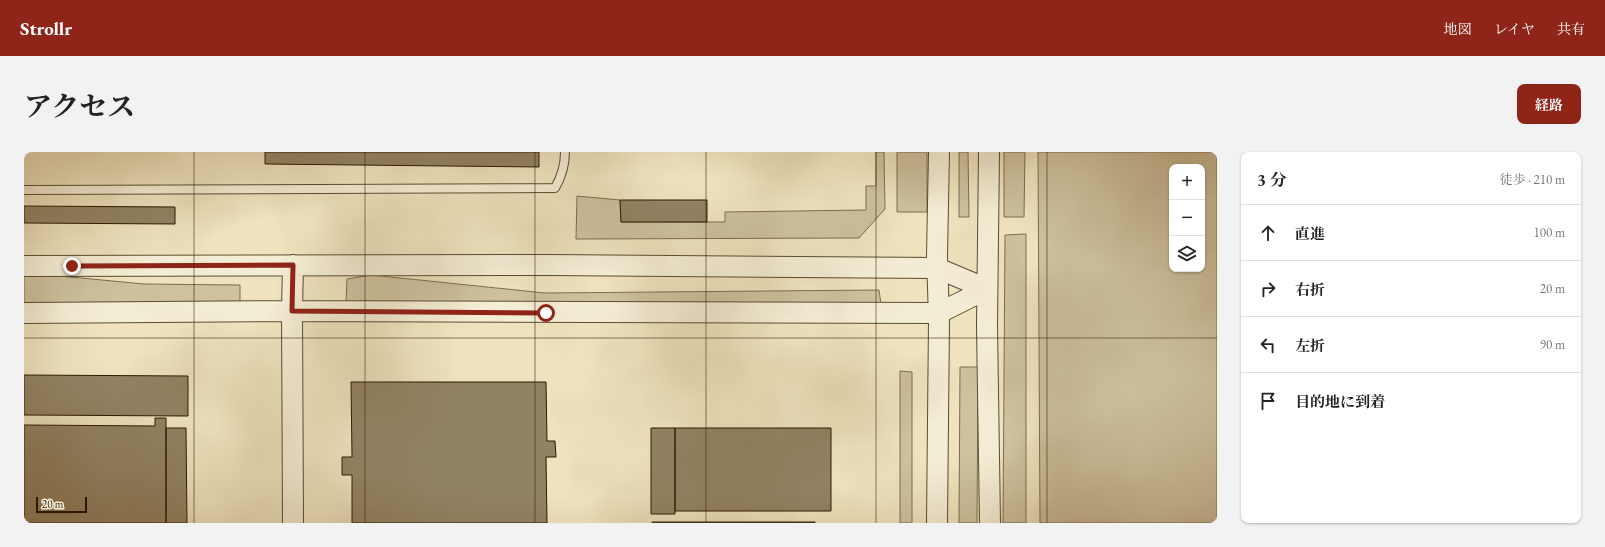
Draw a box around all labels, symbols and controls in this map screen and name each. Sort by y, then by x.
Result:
text: Strollr [20,16,72,41]
text: 地図 [1444,20,1472,38]
text: レイヤ [1494,20,1535,38]
text: 共有 [1557,20,1585,38]
button: 経路 [1517,84,1581,124]
text: アクセス [24,88,135,124]
map controls [1169,164,1205,272]
button: + [1169,164,1205,200]
text: 3 分 [1257,169,1287,191]
text: 徒歩 · 210 m [1500,171,1565,188]
button: − [1169,200,1205,236]
icon: ahead [1257,222,1279,244]
text: 直進 [1295,224,1325,243]
text: 100 m [1534,224,1565,241]
button: layers [1169,236,1205,272]
route end [63,257,81,275]
icon: right [1257,278,1279,300]
text: 右折 [1295,280,1325,299]
text: 20 m [1540,280,1565,297]
route start [537,304,555,322]
icon: left [1257,334,1279,356]
text: 左折 [1295,336,1325,355]
text: 90 m [1540,336,1565,353]
icon: arrive [1257,390,1279,412]
text: 目的地に到着 [1295,392,1385,411]
scale bar [36,495,87,514]
text: 20 m [42,497,63,511]

